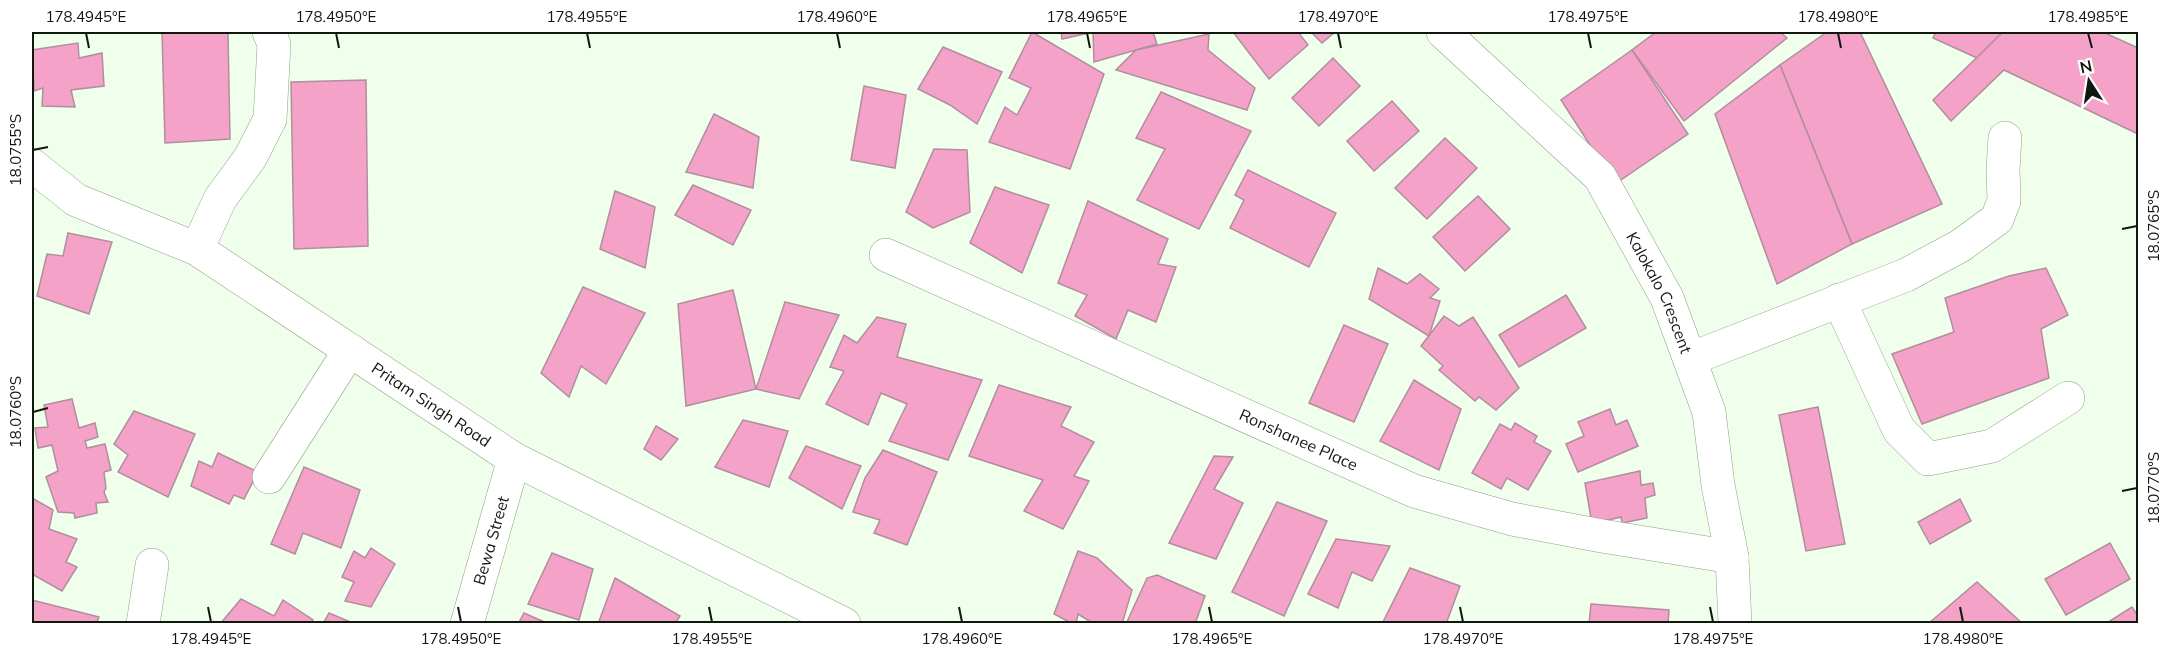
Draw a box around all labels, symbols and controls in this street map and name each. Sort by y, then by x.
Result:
text: 178.4945°E [46,7,127,26]
text: 178.4950°E [296,7,377,26]
text: 178.4955°E [547,7,628,26]
text: 178.4960°E [797,7,878,26]
text: 178.4965°E [1047,7,1128,26]
text: 178.4970°E [1298,7,1379,26]
text: 178.4975°E [1548,7,1629,26]
text: 178.4980°E [1798,7,1879,26]
text: 178.4985°E [2048,7,2129,26]
north arrow [2059,51,2119,111]
text: N [2078,55,2094,77]
text: 18.0755°S [6,114,25,186]
text: 18.0765°S [2144,190,2163,262]
street label: Kalokalo Crescent [1622,228,1697,356]
street label: Pritam Singh Road [368,358,495,451]
text: 18.0760°S [6,376,25,448]
street label: Ronshanee Place [1236,404,1361,475]
text: 18.0770°S [2144,452,2163,524]
street label: Bewa Street [469,493,513,587]
text: 178.4945°E [171,629,252,648]
text: 178.4950°E [421,629,502,648]
text: 178.4955°E [672,629,753,648]
text: 178.4960°E [922,629,1003,648]
text: 178.4965°E [1172,629,1253,648]
text: 178.4970°E [1423,629,1504,648]
text: 178.4975°E [1673,629,1754,648]
text: 178.4980°E [1923,629,2004,648]

